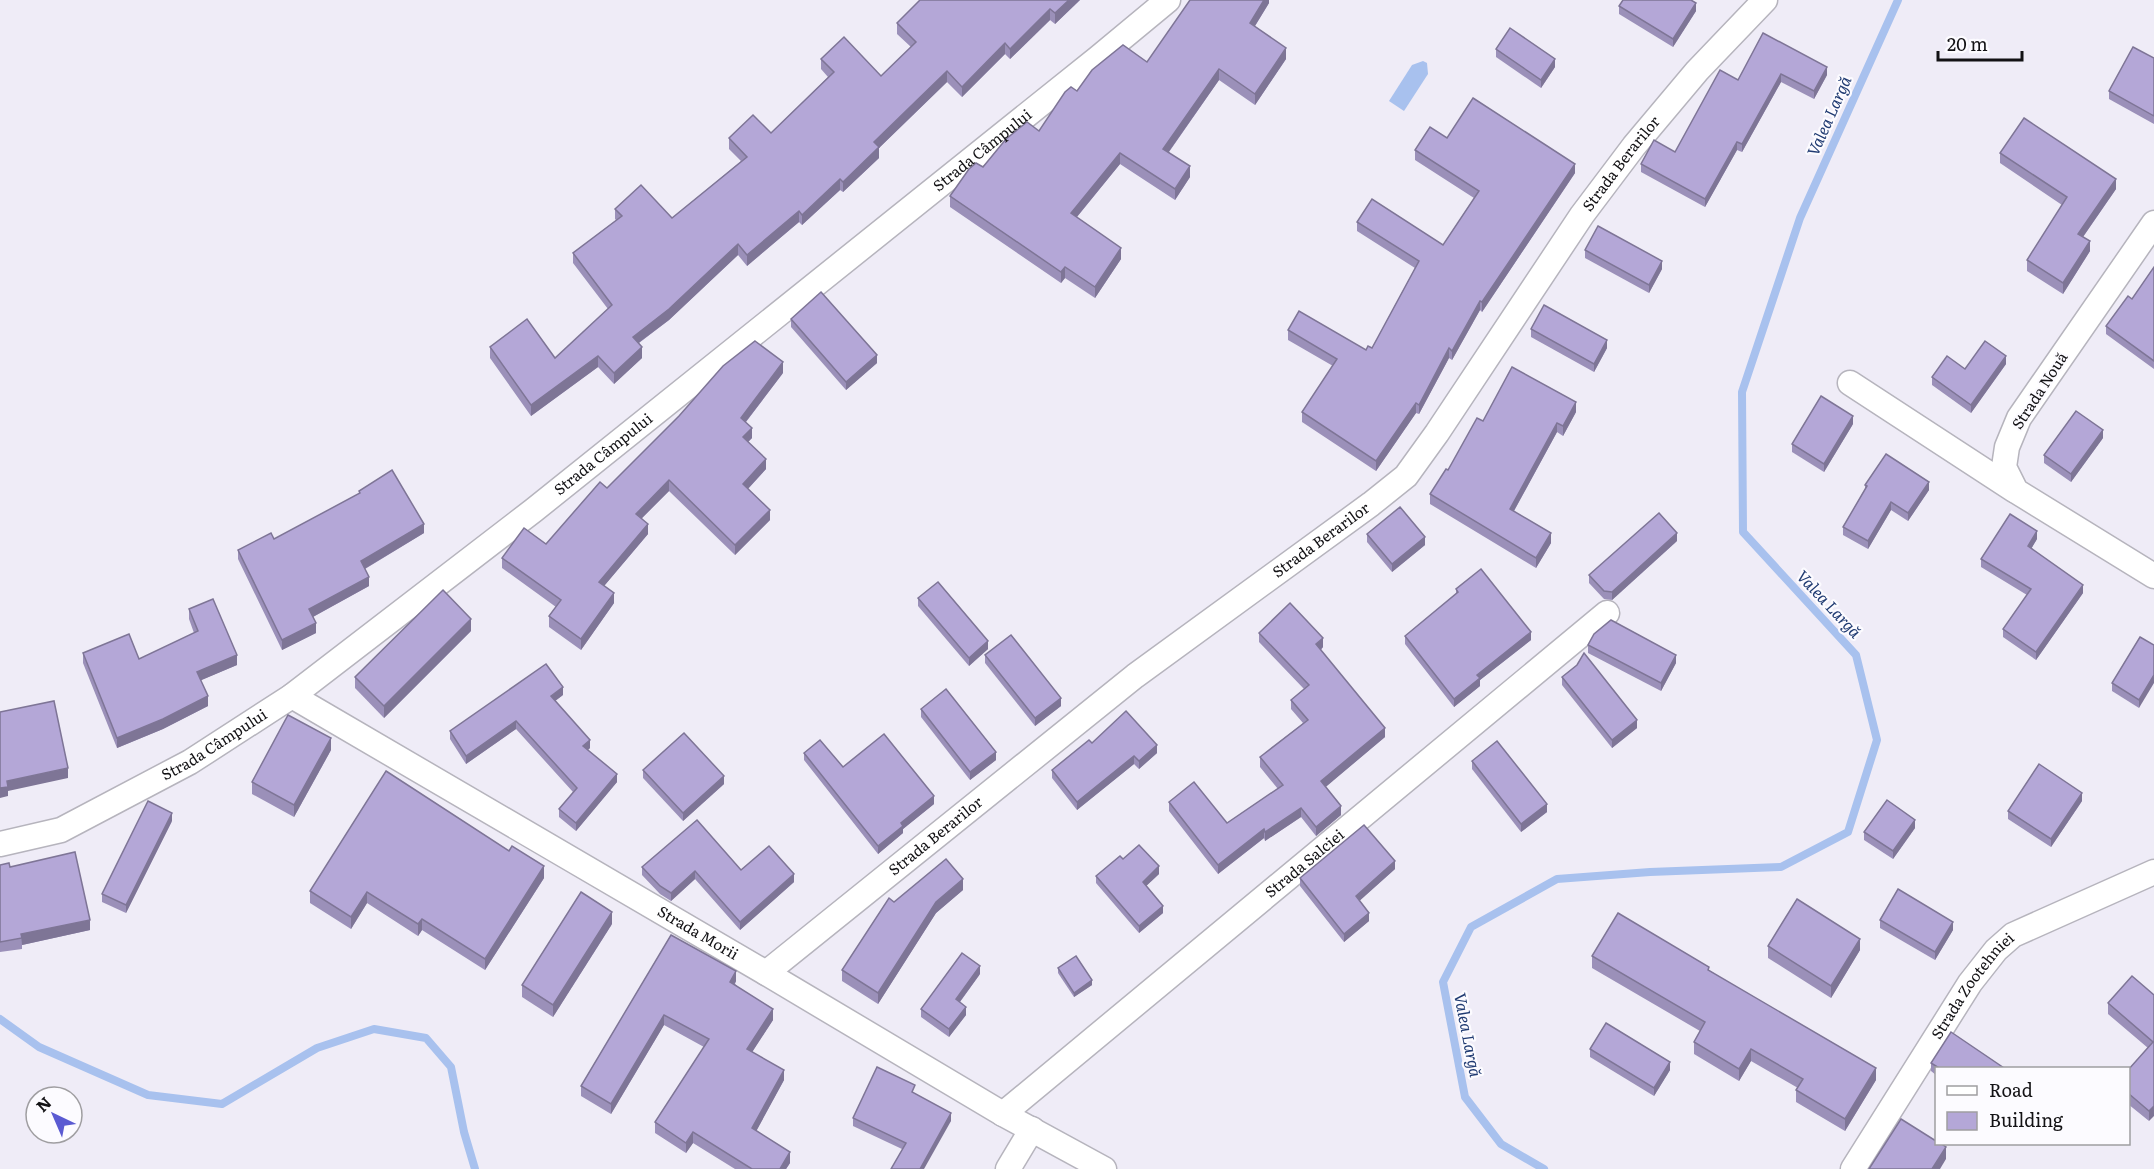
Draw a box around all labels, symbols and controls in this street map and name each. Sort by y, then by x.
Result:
scale bar [1938,24,2022,62]
text: 20 m [1947,30,1988,57]
water label: Valea Largă [1800,71,1857,159]
street label: Strada Câmpului [927,103,1036,196]
street label: Strada Berarilor [1576,110,1665,215]
street label: Strada Nouă [2005,346,2073,433]
street label: Strada Câmpului [548,407,657,500]
street label: Strada Berarilor [1267,496,1374,582]
water label: Valea Largă [1792,564,1868,643]
street label: Strada Câmpului [157,702,271,785]
street label: Strada Berarilor [883,790,987,880]
street label: Strada Salciei [1259,823,1348,902]
street label: Strada Morii [654,899,743,965]
street label: Strada Zootehniei [1924,926,2019,1043]
water label: Valea Largă [1449,991,1489,1080]
legend [1935,1067,2130,1145]
text: Road [1989,1076,2033,1103]
north arrow [24,1085,84,1145]
text: N [30,1090,56,1117]
text: Building [1989,1106,2064,1133]

